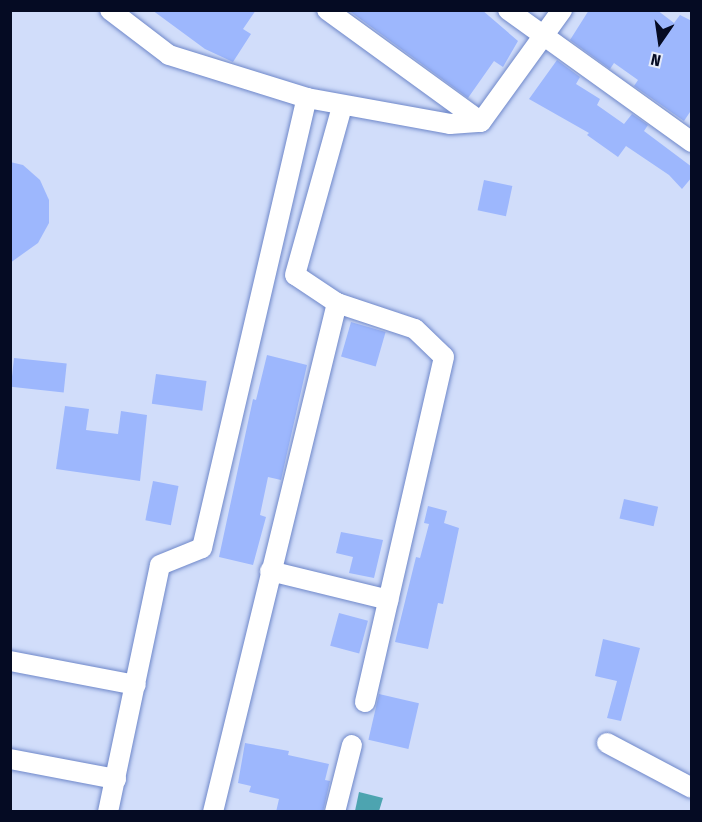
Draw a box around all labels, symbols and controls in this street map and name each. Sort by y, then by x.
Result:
north arrow [630,12,690,72]
text: N [649,50,663,70]

